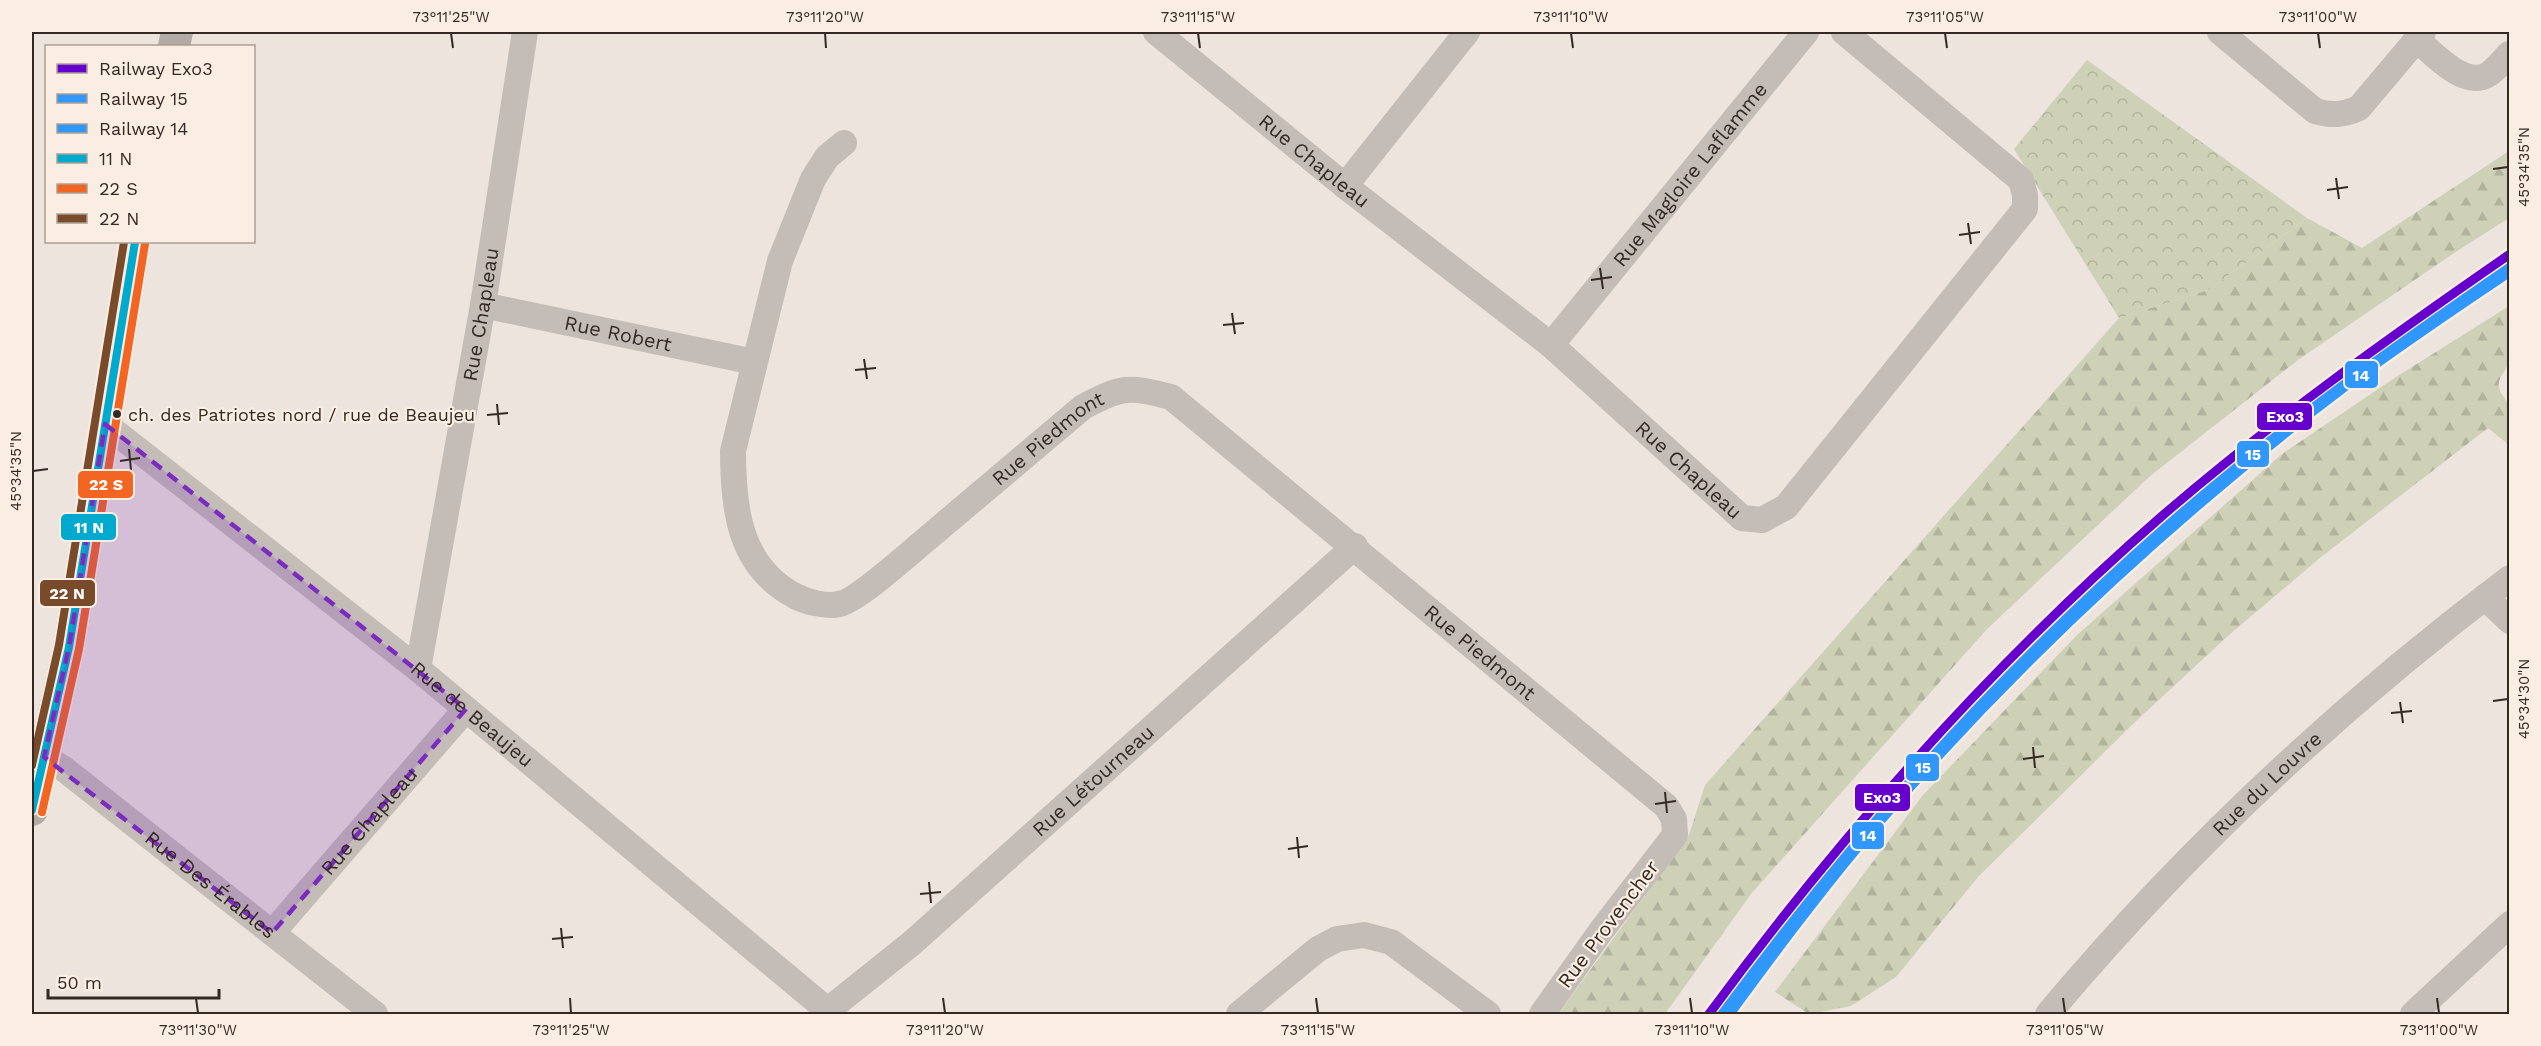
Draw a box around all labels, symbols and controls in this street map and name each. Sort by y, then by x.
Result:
text: 73°11'25"W [412,8,490,26]
text: 73°11'20"W [786,8,864,26]
text: 73°11'15"W [1161,8,1235,26]
text: 73°11'10"W [1534,8,1608,26]
text: 73°11'05"W [1906,8,1984,26]
text: 73°11'00"W [2279,8,2357,26]
legend [45,45,255,243]
text: Railway Exo3 [99,58,213,79]
street label: Rue Magloire Laflamme [1608,77,1772,271]
text: Railway 15 [99,88,188,109]
street label: Rue Chapleau [1254,109,1374,212]
text: Railway 14 [99,118,188,139]
text: 45°34'35"N [2515,127,2533,207]
text: 11 N [99,148,132,169]
text: 22 S [99,178,138,199]
text: 22 N [99,208,139,229]
street label: Rue Chapleau [458,246,504,383]
street label: Rue Robert [562,310,674,356]
line badge: 14 [2344,360,2379,389]
text: 14 [2352,366,2370,385]
street label: Rue Piedmont [987,386,1108,491]
line badge: Exo3 [2256,402,2313,431]
place label: ch. des Patriotes nord / rue de Beaujeu [128,404,475,425]
text: Exo3 [2266,407,2304,426]
marker: ch. des Patriotes nord / rue de Beaujeu [111,408,123,420]
street label: Rue Chapleau [1631,416,1747,524]
text: 45°34'35"N [7,431,25,511]
line badge: 15 [2236,440,2270,468]
text: 15 [2245,445,2261,464]
line badge: 22 S [77,470,134,499]
text: 22 S [89,475,123,494]
line badge: 11 N [60,513,117,541]
text: 11 N [74,518,104,537]
line badge: 22 N [39,579,96,607]
text: 22 N [49,584,85,603]
street label: Rue Piedmont [1420,599,1541,706]
street label: Rue de Beaujeu [406,656,538,772]
text: 45°34'30"N [2515,659,2533,739]
street label: Rue Létourneau [1027,720,1159,841]
street label: Rue du Louvre [2207,726,2326,841]
line badge: 15 [1905,753,1940,782]
text: 15 [1915,758,1931,777]
street label: Rue Chapleau [316,762,422,880]
line badge: Exo3 [1854,783,1911,812]
text: Exo3 [1863,788,1901,807]
line badge: 14 [1851,821,1885,850]
street label: Rue Des Érables [140,826,281,943]
text: 14 [1859,826,1877,845]
street label: Rue Provencher [1552,856,1664,992]
scale bar [48,962,219,1000]
text: 50 m [57,972,102,993]
text: 73°11'30"W [159,1021,237,1039]
text: 73°11'25"W [532,1021,610,1039]
text: 73°11'20"W [906,1021,984,1039]
text: 73°11'15"W [1281,1021,1355,1039]
text: 73°11'10"W [1655,1021,1729,1039]
text: 73°11'05"W [2026,1021,2104,1039]
text: 73°11'00"W [2400,1021,2478,1039]

